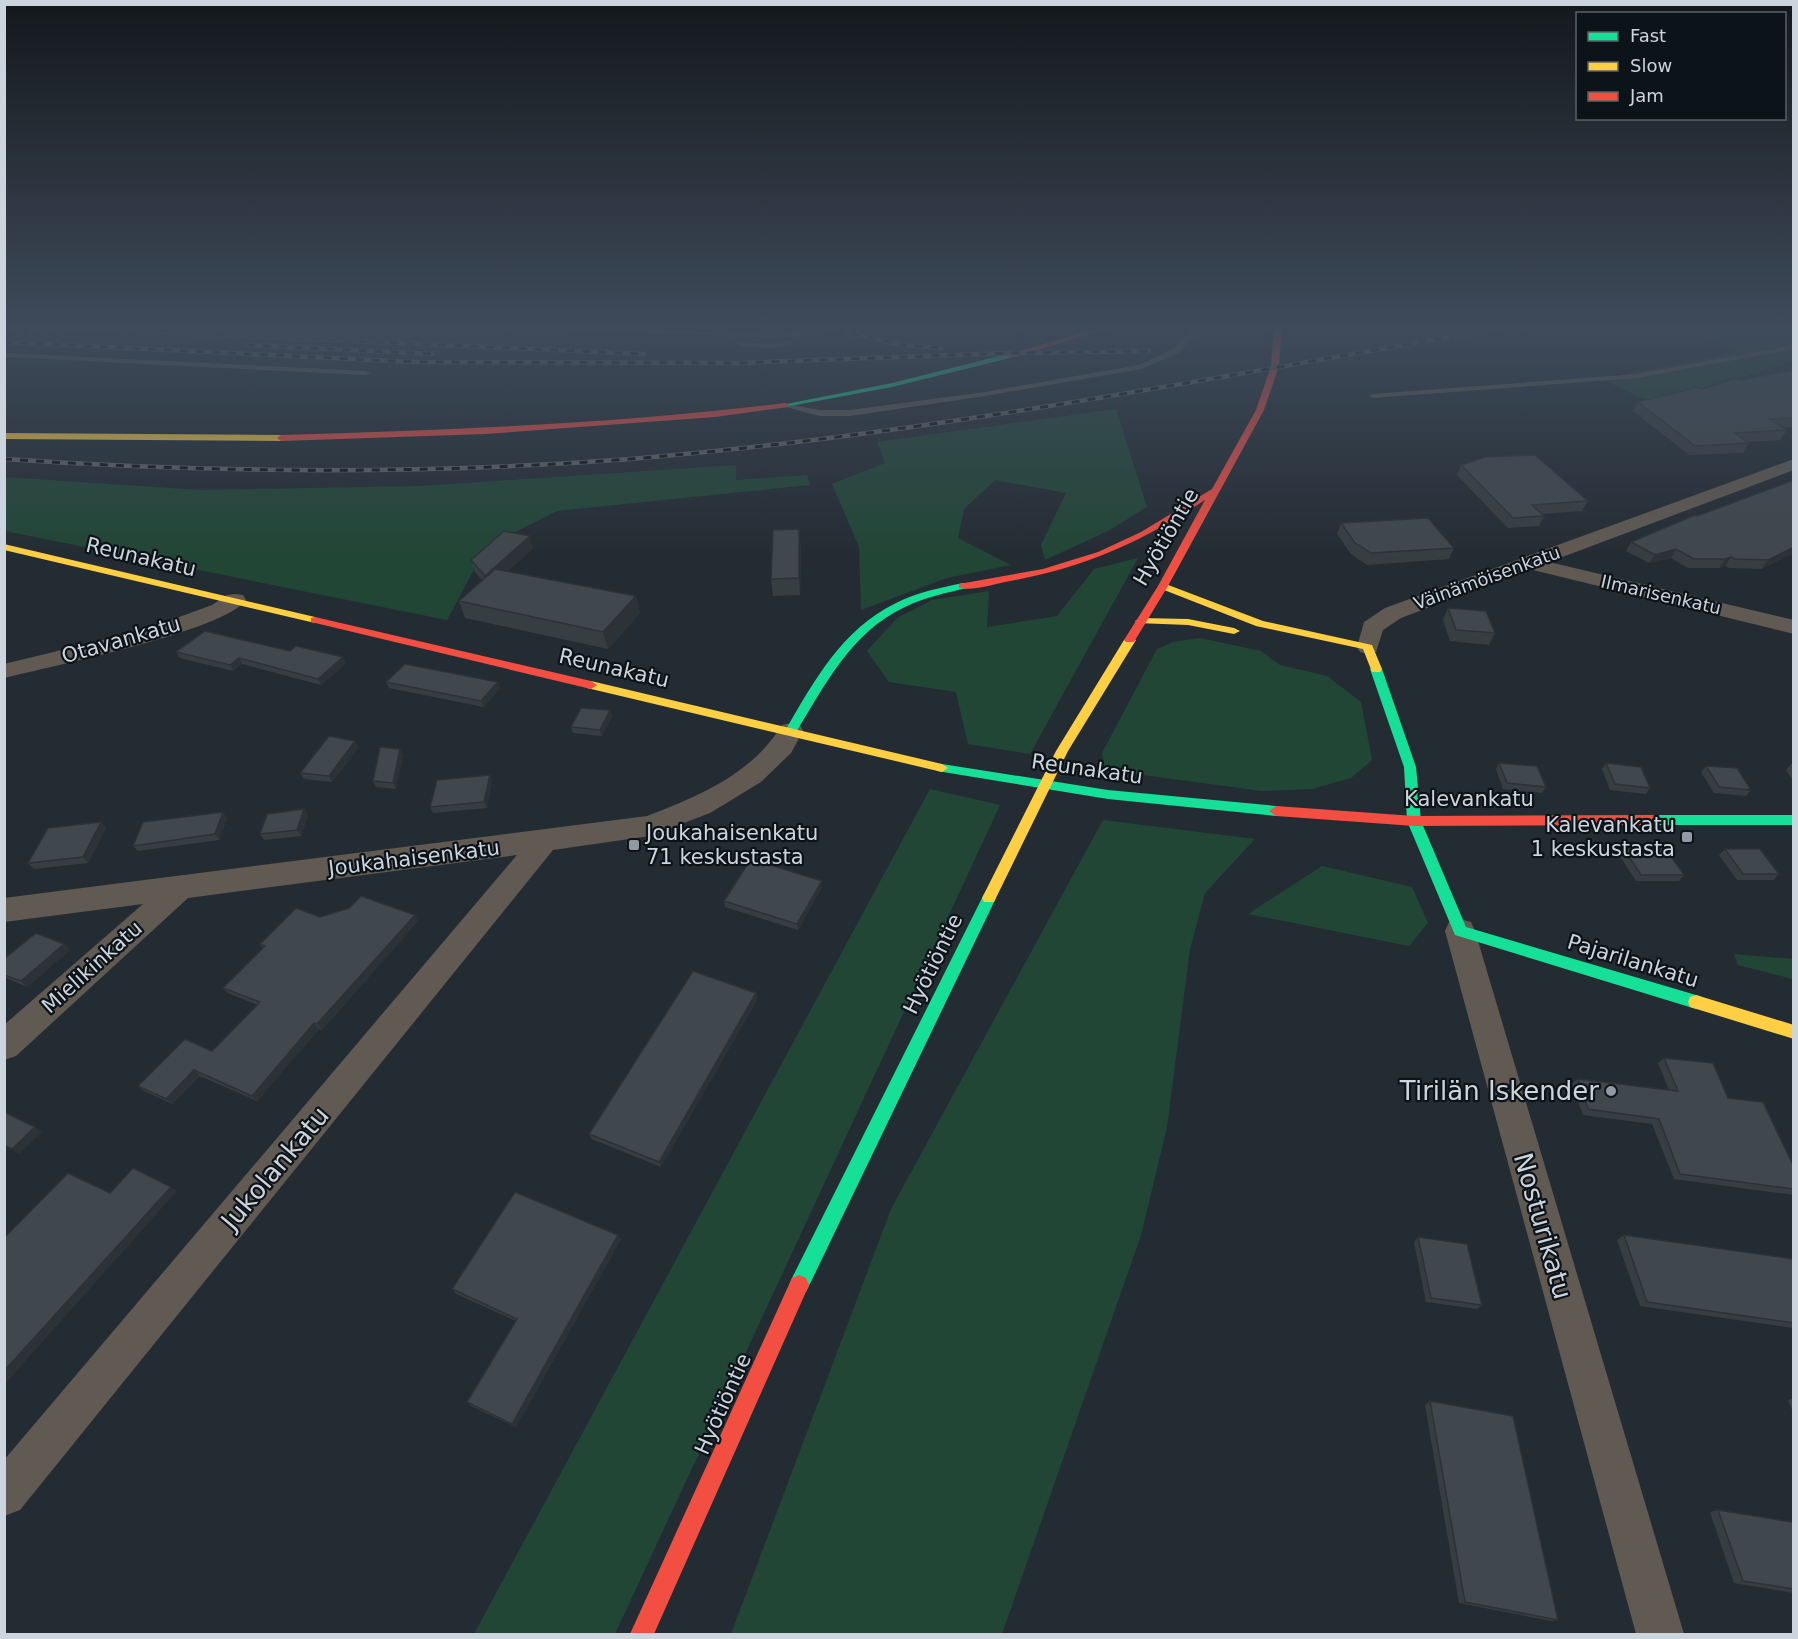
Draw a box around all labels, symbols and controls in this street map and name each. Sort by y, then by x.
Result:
legend [1576,12,1786,120]
text: Fast [1630,25,1666,46]
text: Slow [1630,55,1672,76]
text: Jam [1629,85,1664,106]
street label: Hyötiöntie [1129,484,1203,590]
street label: Reunakatu [84,533,198,581]
street label: Väinämöisenkatu [1411,541,1563,614]
street label: Ilmarisenkatu [1599,570,1723,619]
street label: Otavankatu [59,612,183,668]
street label: Reunakatu [557,644,671,692]
street label: Reunakatu [1030,749,1144,789]
street label: Kalevankatu [1404,787,1534,811]
place label: Kalevankatu 1 keskustasta [1531,813,1675,861]
place label: Joukahaisenkatu 71 keskustasta [644,821,818,869]
marker: Kalevankatu 1 keskustasta [1680,830,1694,844]
street label: Joukahaisenkatu [325,836,501,881]
marker: Joukahaisenkatu 71 keskustasta [627,838,641,852]
street label: Hyötiöntie [898,910,968,1018]
street label: Mielikinkatu [37,916,147,1018]
street label: Pajarilankatu [1564,930,1702,992]
place label: Tirilän Iskender [1399,1076,1599,1106]
marker: Tirilän Iskender [1604,1084,1618,1098]
street label: Jukolankatu [214,1101,335,1237]
street label: Nosturikatu [1508,1149,1578,1303]
street label: Hyötiöntie [690,1350,756,1458]

